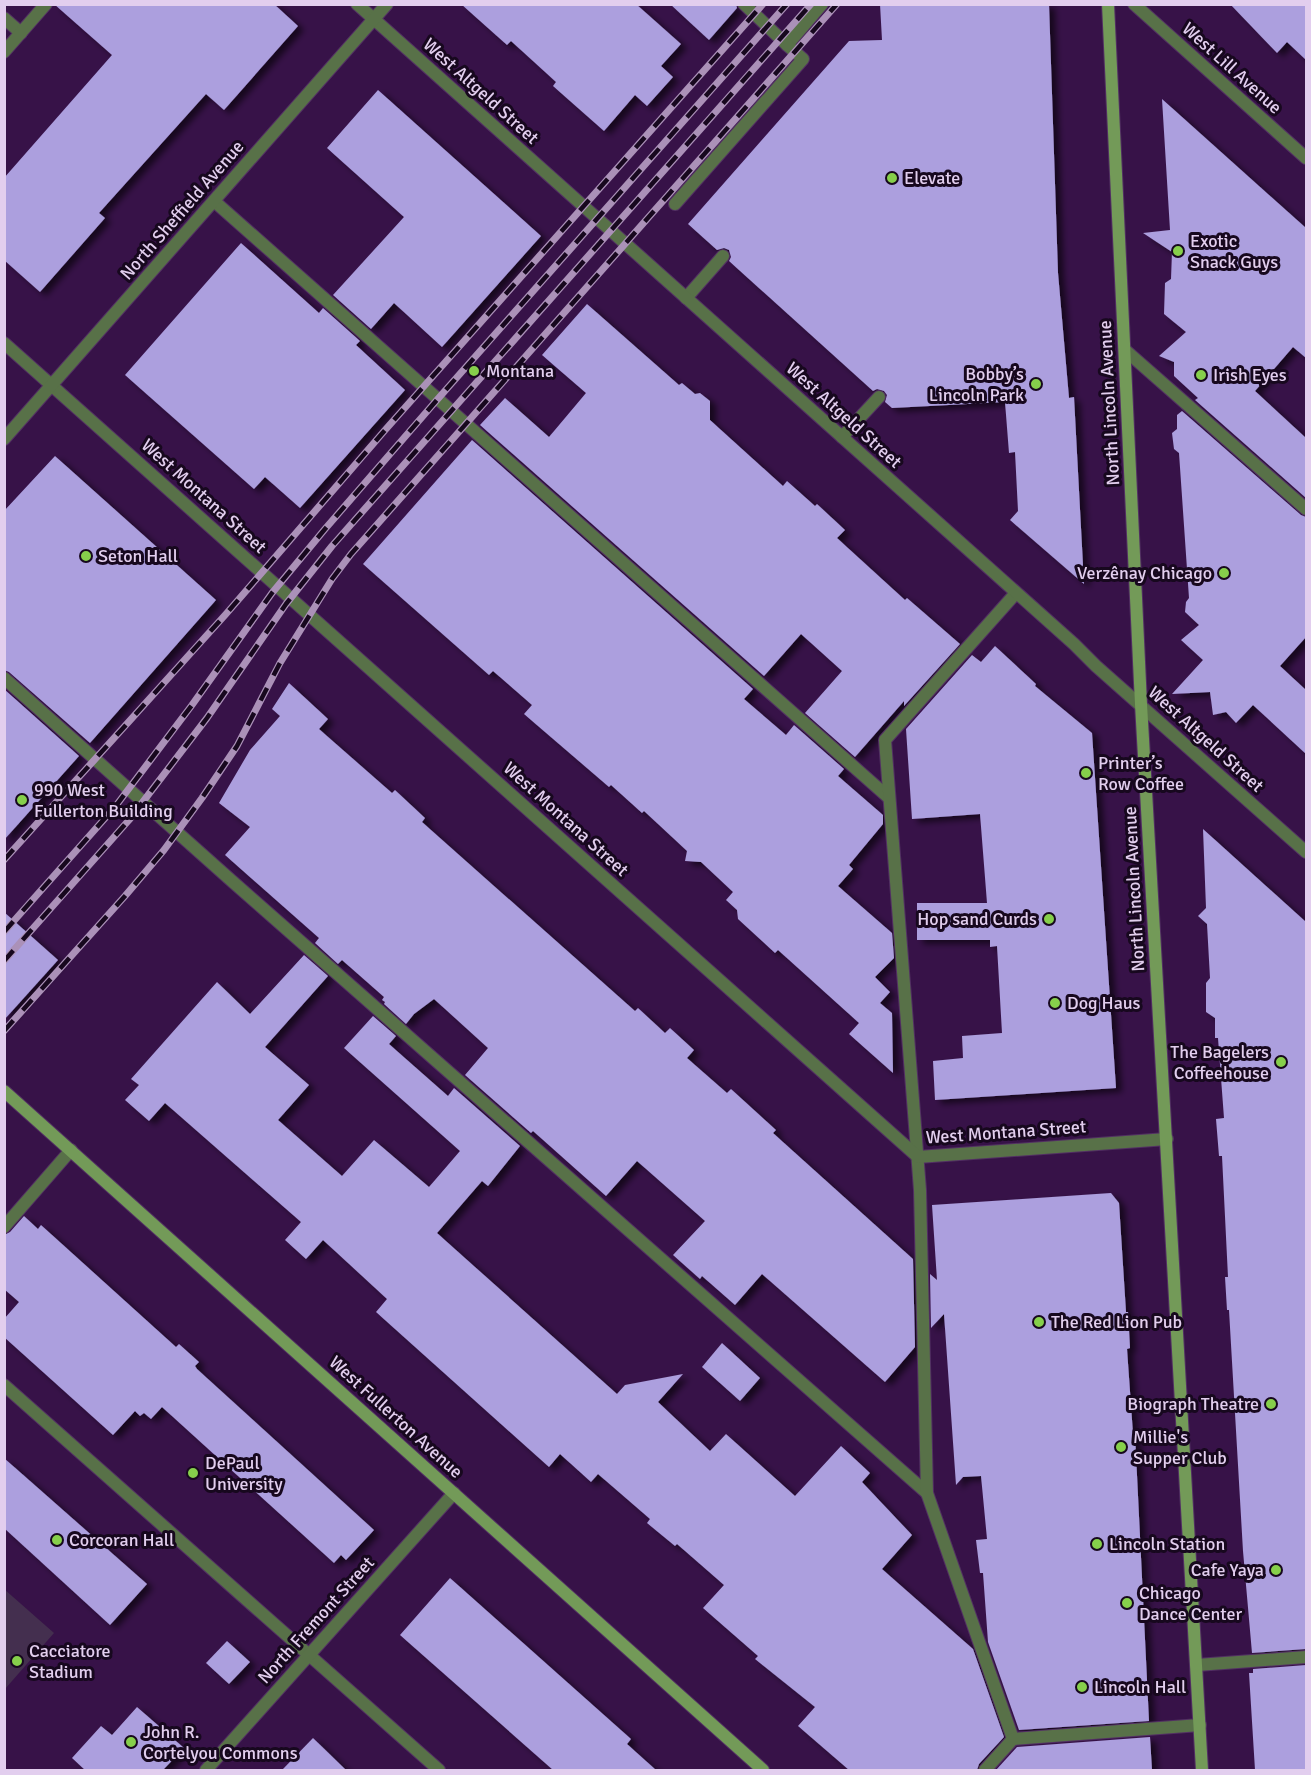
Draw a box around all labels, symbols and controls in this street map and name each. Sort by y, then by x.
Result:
street label: West Lill Avenue [1178,18,1286,118]
street label: West Altgeld Street [419,33,543,149]
street label: North Sheffield Avenue [115,136,249,284]
place label: Elevate [904,167,960,189]
marker: Elevate [885,171,899,185]
place label: Exotic Snack Guys [1190,230,1278,273]
marker: Exotic Snack Guys [1171,244,1185,258]
street label: North Lincoln Avenue [1094,320,1124,486]
street label: West Altgeld Street [782,357,906,473]
place label: Montana [486,360,554,382]
place label: Bobby’s Lincoln Park [929,363,1024,406]
marker: Montana [467,364,481,378]
place label: Irish Eyes [1213,364,1287,386]
marker: Irish Eyes [1194,368,1208,382]
marker: Bobby’s Lincoln Park [1029,377,1043,391]
street label: West Montana Street [137,434,271,558]
place label: Seton Hall [98,545,178,567]
marker: Seton Hall [79,549,93,563]
place label: Verzênay Chicago [1077,562,1212,584]
marker: Verzênay Chicago [1217,566,1231,580]
street label: West Altgeld Street [1144,681,1268,797]
place label: Printer’s Row Coffee [1098,752,1184,795]
street label: West Montana Street [499,757,633,881]
marker: Printer’s Row Coffee [1079,766,1093,780]
place label: 990 West Fullerton Building [34,779,173,822]
marker: 990 West Fullerton Building [15,793,29,807]
street label: North Lincoln Avenue [1119,806,1149,972]
place label: Hop sand Curds [917,908,1037,930]
marker: Hop sand Curds [1042,912,1056,926]
place label: Dog Haus [1067,992,1141,1014]
marker: Dog Haus [1048,996,1062,1010]
place label: The Bagelers Coffeehouse [1170,1041,1269,1084]
marker: The Bagelers Coffeehouse [1274,1055,1288,1069]
street label: West Montana Street [925,1115,1087,1149]
place label: The Red Lion Pub [1051,1311,1182,1333]
marker: The Red Lion Pub [1032,1315,1046,1329]
street label: West Fullerton Avenue [325,1351,467,1483]
place label: Biograph Theatre [1127,1393,1259,1415]
marker: Biograph Theatre [1264,1397,1278,1411]
place label: Millie's Supper Club [1133,1426,1227,1469]
marker: Millie's Supper Club [1114,1440,1128,1454]
place label: DePaul University [205,1452,283,1495]
marker: DePaul University [186,1466,200,1480]
place label: Corcoran Hall [69,1529,174,1551]
marker: Corcoran Hall [50,1533,64,1547]
place label: Lincoln Station [1109,1533,1225,1555]
marker: Lincoln Station [1090,1537,1104,1551]
street label: North Fremont Street [253,1552,379,1688]
place label: Cafe Yaya [1191,1559,1264,1581]
marker: Cafe Yaya [1269,1563,1283,1577]
place label: Chicago Dance Center [1139,1582,1243,1625]
marker: Chicago Dance Center [1120,1596,1134,1610]
place label: Cacciatore Stadium [29,1640,110,1683]
marker: Cacciatore Stadium [10,1654,24,1668]
place label: Lincoln Hall [1094,1676,1186,1698]
marker: Lincoln Hall [1075,1680,1089,1694]
place label: John R. Cortelyou Commons [143,1721,298,1764]
marker: John R. Cortelyou Commons [124,1735,138,1749]

